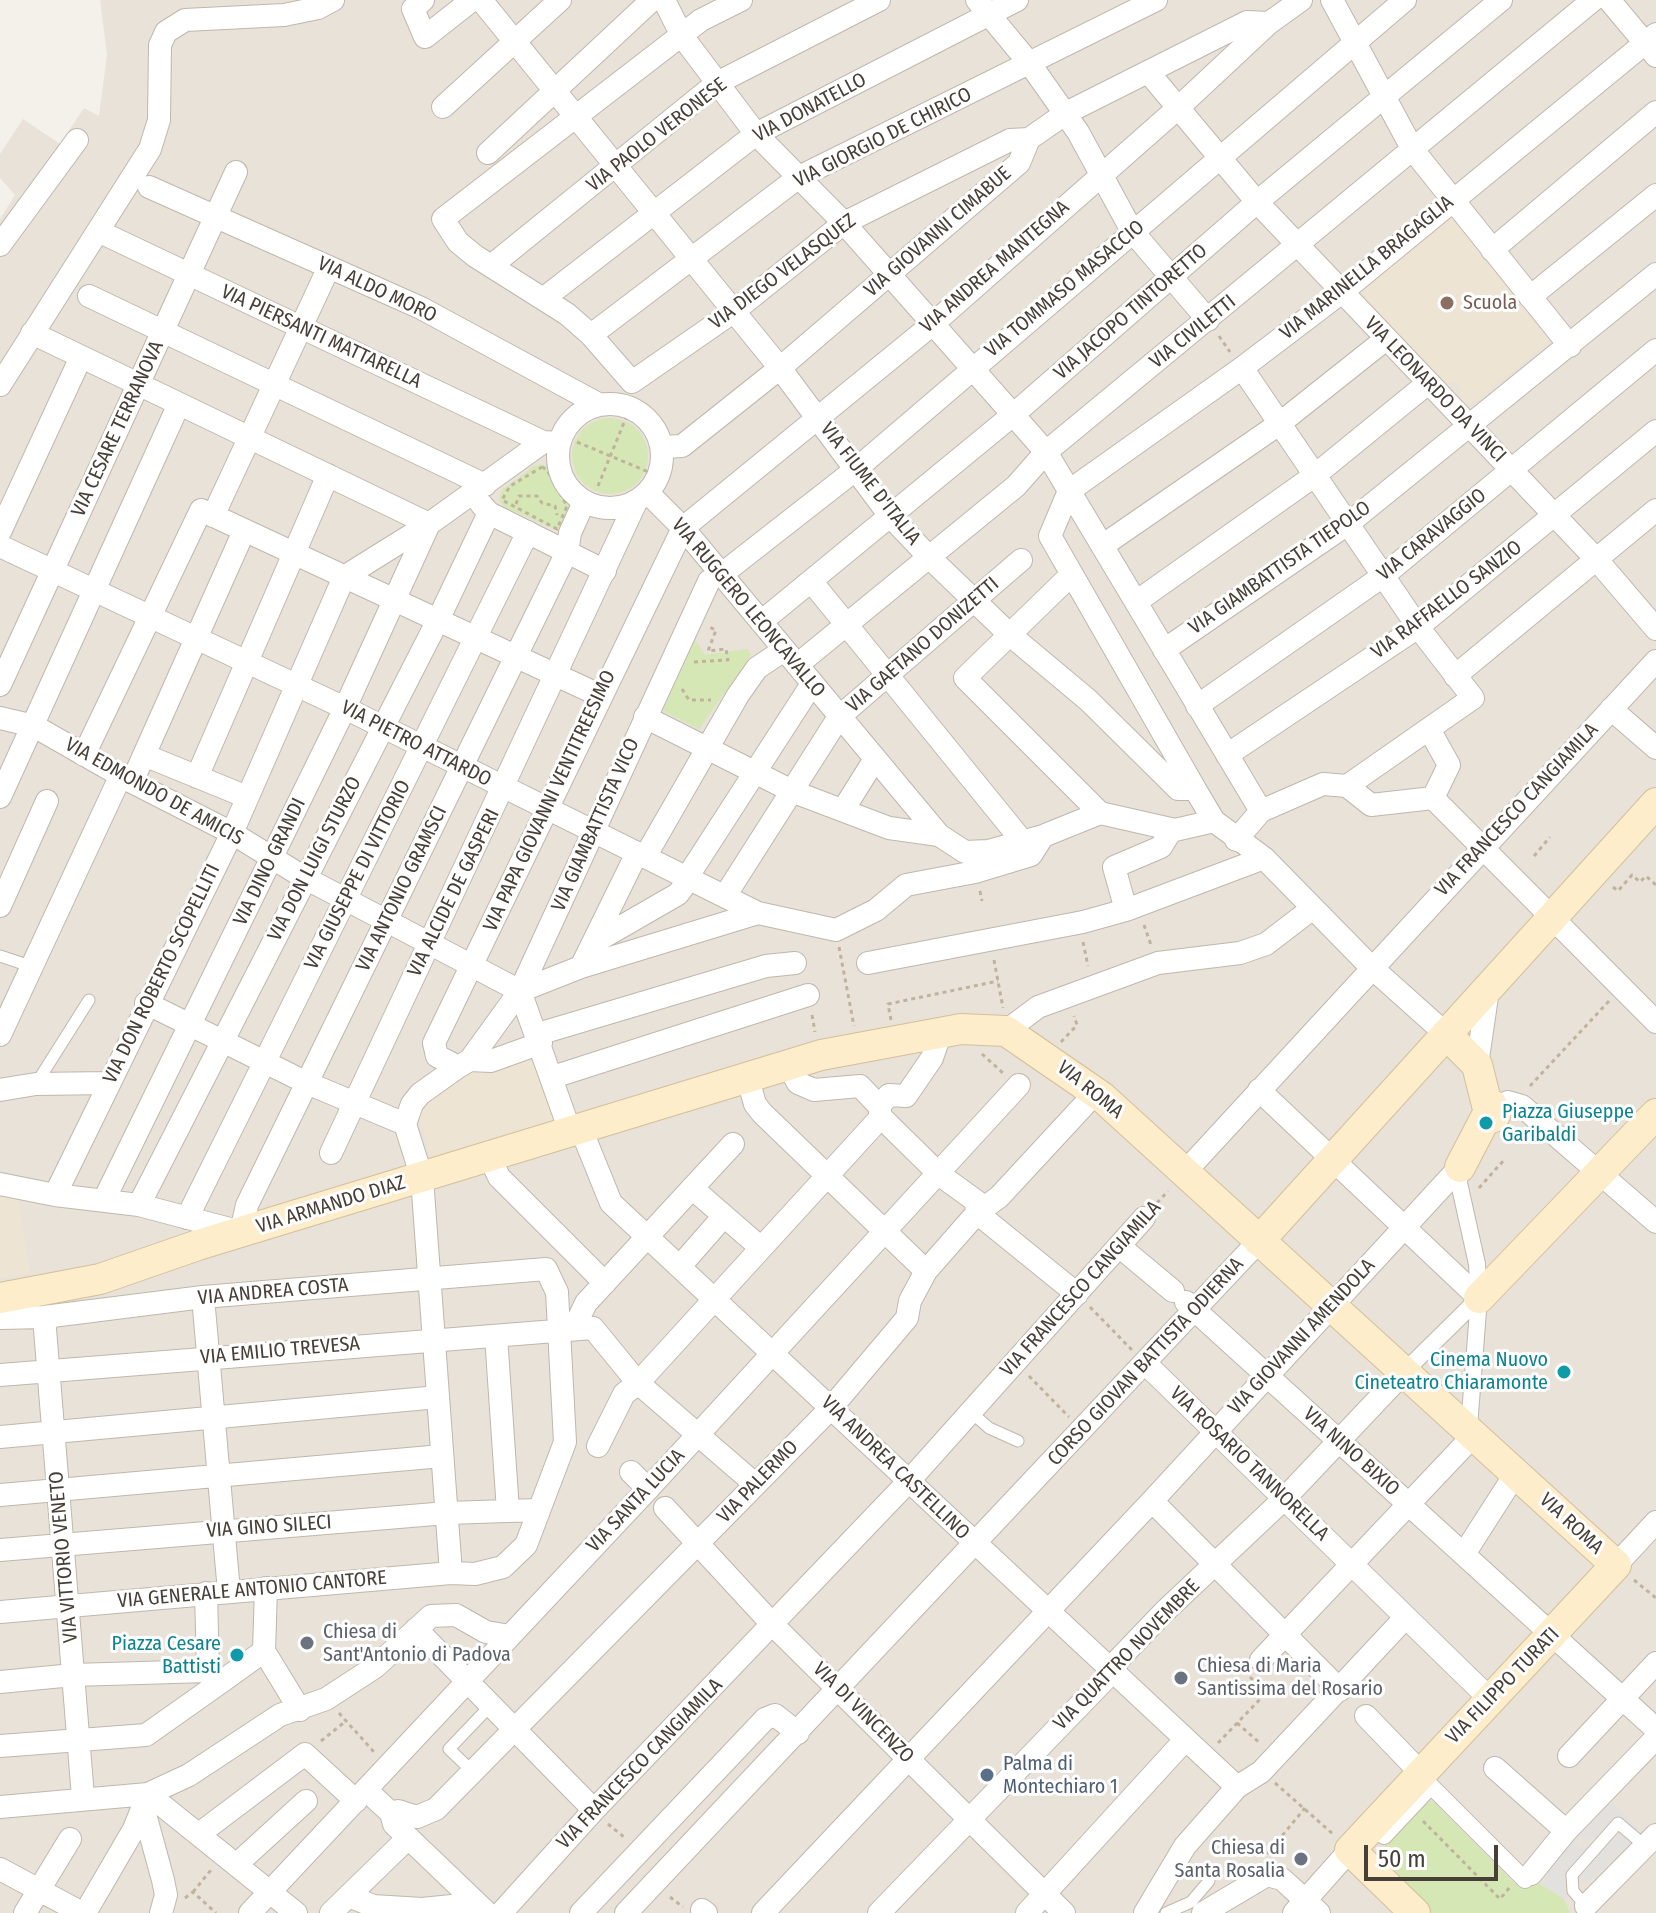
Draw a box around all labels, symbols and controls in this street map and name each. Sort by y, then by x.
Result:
street label: VIA DONATELLO [749,68,871,148]
street label: VIA PAOLO VERONESE [582,73,732,197]
street label: VIA GIORGIO DE CHIRICO [790,83,976,193]
street label: VIA GIOVANNI CIMABUE [860,162,1016,302]
street label: VIA MARINELLA BRAGAGLIA [1276,191,1458,345]
street label: VIA ANDREA MANTEGNA [915,196,1075,338]
street label: VIA DIEGO VELASQUEZ [705,209,861,335]
street label: VIA TOMMASO MASACCIO [981,215,1149,363]
street label: VIA JACOPO TINTORETTO [1050,239,1212,385]
street label: VIA ALDO MORO [314,252,440,328]
street label: VIA PIERSANTI MATTARELLA [217,280,425,394]
street label: VIA CIVILETTI [1145,290,1241,374]
place label: Scuola [1463,291,1517,315]
marker: Scuola [1438,294,1456,312]
street label: VIA LEONARDO DA VINCI [1359,312,1511,468]
street label: VIA CESARE TERRANOVA [67,337,169,521]
street label: VIA FIUME D'ITALIA [815,418,925,550]
street label: VIA CARAVAGGIO [1373,484,1491,586]
street label: VIA GIAMBATTISTA TIEPOLO [1184,496,1376,640]
street label: VIA RUGGERO LEONCAVALLO [666,514,830,702]
street label: VIA RAFFAELLO SANZIO [1367,536,1527,664]
street label: VIA GAETANO DONIZETTI [842,572,1004,718]
street label: VIA PAPA GIOVANNI VENTITREESIMO [479,667,621,935]
street label: VIA PIETRO ATTARDO [337,696,495,792]
street label: VIA FRANCESCO CANGIAMILA [1430,718,1604,902]
street label: VIA EDMONDO DE AMICIS [61,733,247,851]
street label: VIA GIAMBATTISTA VICO [547,735,645,915]
street label: VIA DON LUIGI STURZO [263,773,367,945]
street label: VIA GIUSEPPE DI VITTORIO [300,776,416,974]
street label: VIA DINO GRANDI [229,794,311,930]
street label: VIA ANTONIO GRAMSCI [352,802,452,976]
street label: VIA ALCIDE DE GASPERI [403,805,505,981]
street label: VIA DON ROBERTO SCOPELLITI [98,860,226,1088]
street label: VIA ROMA [1052,1056,1128,1124]
place label: Piazza Giuseppe Garibaldi [1502,1100,1634,1147]
marker: Piazza Giuseppe Garibaldi [1477,1114,1495,1132]
street label: VIA ARMANDO DIAZ [254,1171,408,1239]
street label: VIA FRANCESCO CANGIAMILA [996,1196,1166,1382]
street label: CORSO GIOVAN BATTISTA ODIERNA [1043,1253,1249,1471]
street label: VIA GIOVANNI AMENDOLA [1224,1254,1380,1420]
street label: VIA ANDREA COSTA [197,1273,349,1311]
street label: VIA EMILIO TREVESA [199,1332,361,1370]
place label: Cinema Nuovo Cineteatro Chiaramonte [1354,1348,1548,1395]
marker: Cinema Nuovo Cineteatro Chiaramonte [1555,1363,1573,1381]
street label: VIA ROSARIO TANNORELLA [1164,1382,1334,1546]
street label: VIA ANDREA CASTELLINO [816,1391,974,1545]
street label: VIA NINO BIXIO [1298,1403,1404,1501]
street label: VIA PALERMO [713,1435,803,1529]
street label: VIA SANTA LUCIA [582,1444,690,1558]
street label: VIA VITTORIO VENETO [45,1470,83,1644]
street label: VIA ROMA [1534,1488,1608,1560]
street label: VIA GINO SILECI [206,1511,332,1543]
street label: VIA GENERALE ANTONIO CANTORE [116,1566,388,1614]
street label: VIA QUATTRO NOVEMBRE [1049,1575,1205,1735]
place label: Chiesa di Sant'Antonio di Padova [323,1620,511,1667]
street label: VIA FILIPPO TURATI [1441,1623,1565,1749]
place label: Piazza Cesare Battisti [112,1632,221,1679]
marker: Chiesa di Sant'Antonio di Padova [298,1634,316,1652]
marker: Piazza Cesare Battisti [228,1646,246,1664]
place label: Chiesa di Maria Santissima del Rosario [1197,1654,1383,1701]
street label: VIA DI VINCENZO [808,1658,918,1768]
marker: Chiesa di Maria Santissima del Rosario [1172,1669,1190,1687]
street label: VIA FRANCESCO CANGIAMILA [552,1674,728,1854]
place label: Palma di Montechiaro 1 [1003,1752,1118,1799]
marker: Palma di Montechiaro 1 [978,1766,996,1784]
scale bar [1368,1829,1502,1879]
place label: Chiesa di Santa Rosalia [1175,1836,1285,1883]
text: 50 m [1378,1845,1426,1873]
marker: Chiesa di Santa Rosalia [1292,1850,1310,1868]

